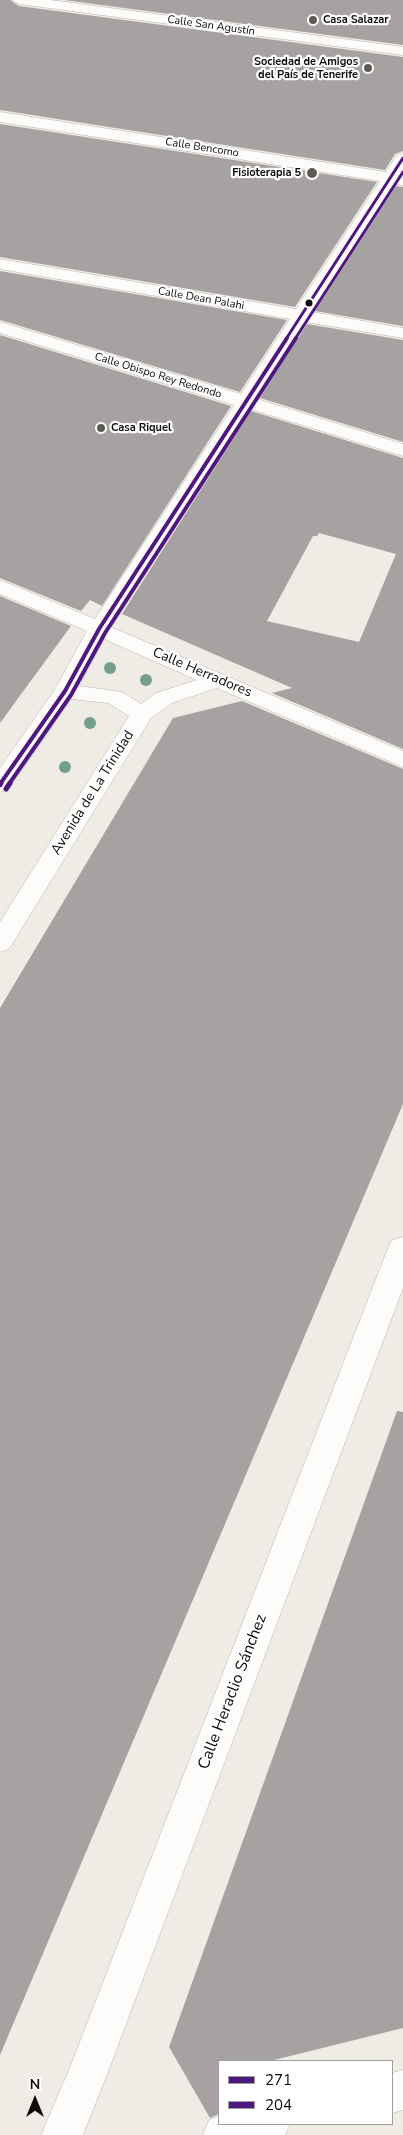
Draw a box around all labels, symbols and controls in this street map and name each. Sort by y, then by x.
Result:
street label: Calle San Agustín [166,13,256,39]
place label: Casa Salazar [323,13,389,27]
marker: Casa Salazar [307,14,319,26]
place label: Sociedad de Amigos del País de Tenerife [254,55,358,81]
marker: Sociedad de Amigos del País de Tenerife [362,62,374,74]
street label: Calle Bencomo [164,136,240,160]
place label: Fisioterapia 5 [232,166,301,180]
marker: Fisioterapia 5 [305,166,319,180]
street label: Calle Dean Palahi [157,285,245,313]
unlabelled marker [304,298,314,308]
street label: Calle Obispo Rey Redondo [93,350,223,402]
place label: Casa Riquel [111,421,171,435]
marker: Casa Riquel [95,422,107,434]
street label: Calle Herradores [150,644,254,702]
street label: Avenida de La Trinidad [48,728,138,858]
street label: Calle Heraclio Sánchez [195,1612,271,1772]
legend [218,2060,393,2125]
text: 271 [265,2070,292,2090]
north arrow [10,2075,60,2125]
text: N [30,2075,40,2094]
text: 204 [265,2095,292,2115]

